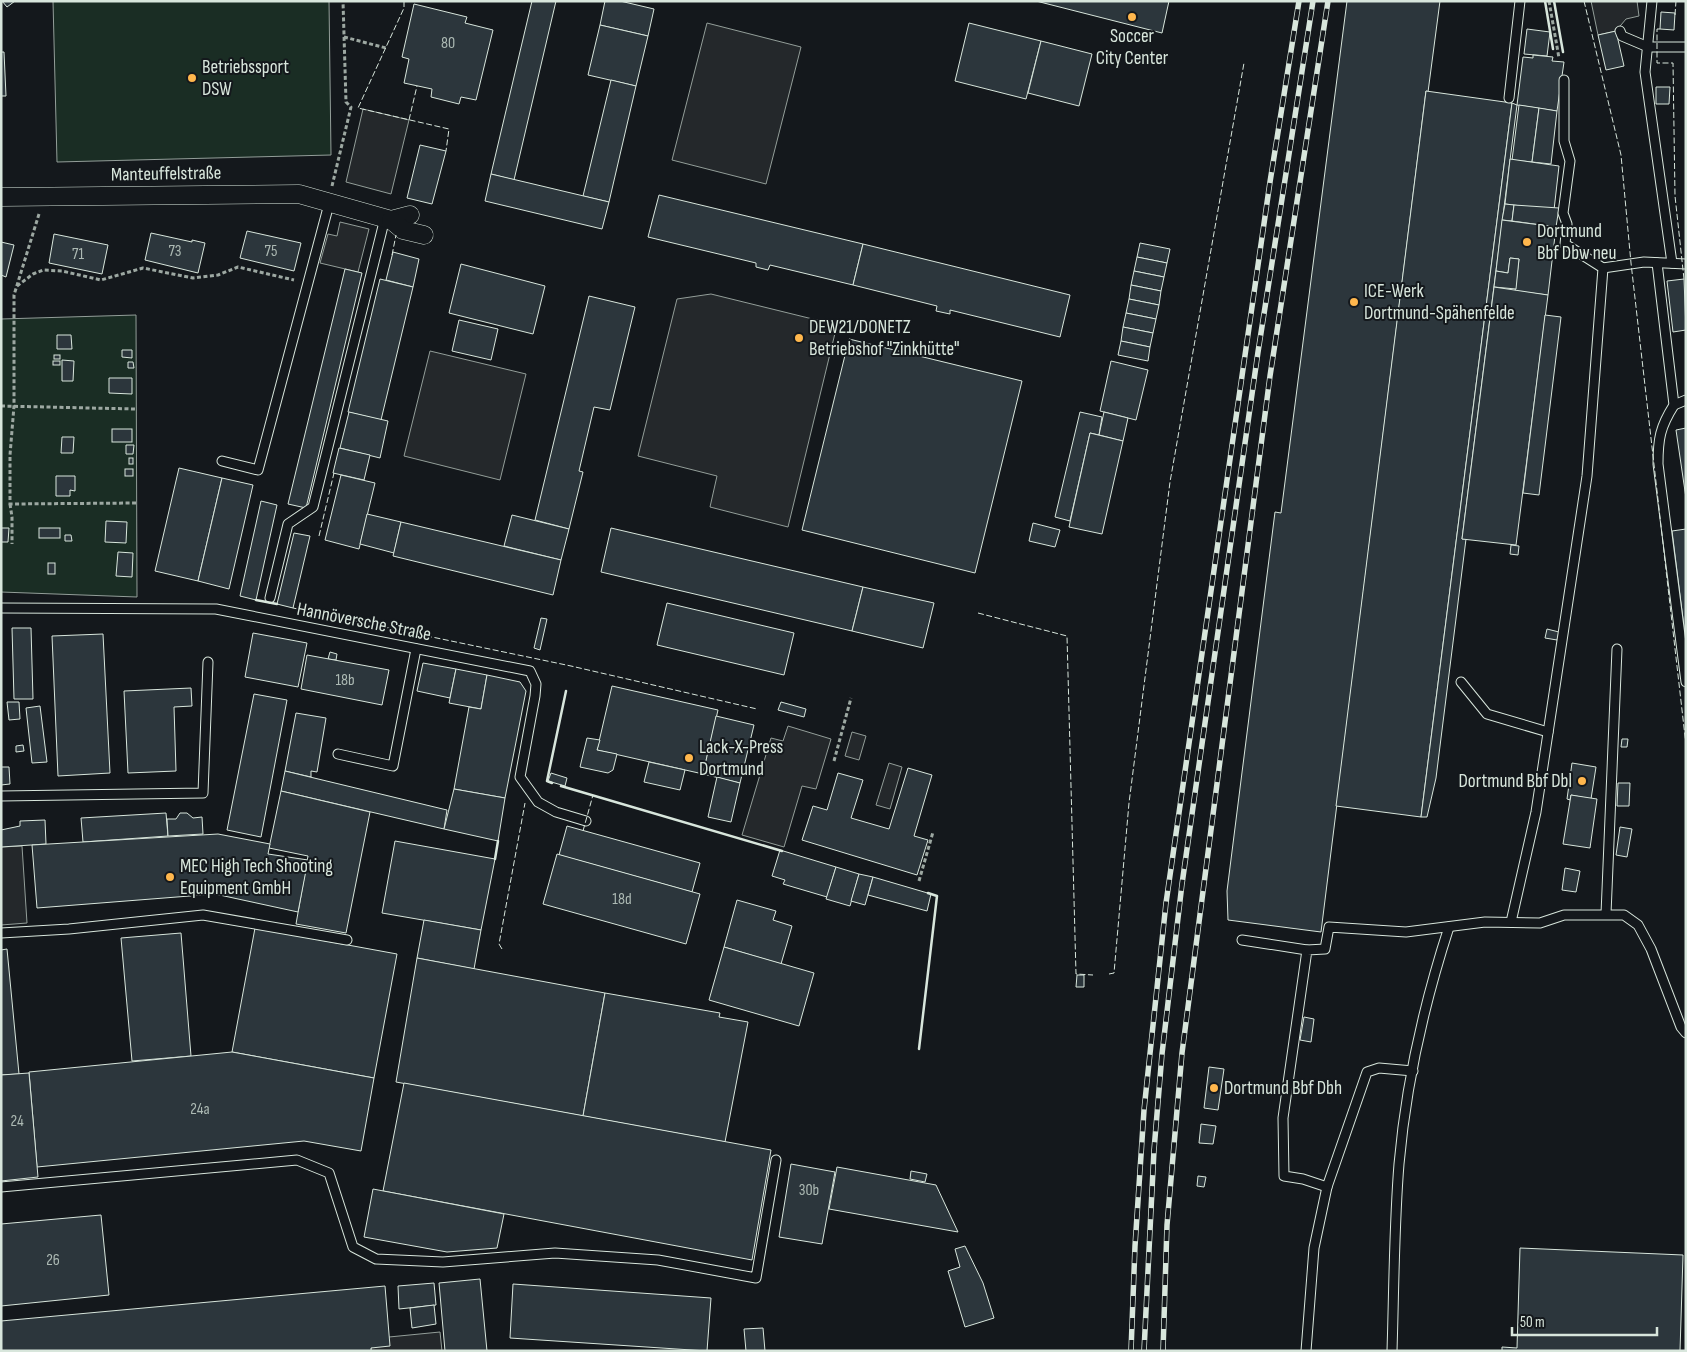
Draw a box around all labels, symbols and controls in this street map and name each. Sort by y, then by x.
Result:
marker: Soccer City Center [1126,11,1138,23]
place label: Soccer City Center [1096,25,1169,70]
house number: 80 [441,34,455,53]
place label: Betriebssport DSW [202,56,289,101]
marker: Betriebssport DSW [186,72,198,84]
street label: Manteuffelstraße [111,162,221,186]
place label: Dortmund Bbf Dbw neu [1537,220,1616,265]
marker: Dortmund Bbf Dbw neu [1521,236,1533,248]
house number: 73 [168,242,182,261]
house number: 75 [265,242,277,261]
house number: 71 [72,245,84,264]
place label: ICE-Werk Dortmund-Spähenfelde [1364,280,1515,325]
marker: ICE-Werk Dortmund-Spähenfelde [1348,296,1360,308]
place label: DEW21/DONETZ Betriebshof "Zinkhütte" [809,316,960,361]
marker: DEW21/DONETZ Betriebshof "Zinkhütte" [793,332,805,344]
street label: Hannöversche Straße [295,598,433,646]
house number: 18b [335,671,355,690]
place label: Lack-X-Press Dortmund [699,736,784,781]
marker: Lack-X-Press Dortmund [683,752,695,764]
place label: Dortmund Bbf Dbl [1459,770,1572,793]
marker: Dortmund Bbf Dbl [1576,775,1588,787]
place label: MEC High Tech Shooting Equipment GmbH [180,855,333,900]
marker: MEC High Tech Shooting Equipment GmbH [164,871,176,883]
house number: 18d [612,890,632,909]
place label: Dortmund Bbf Dbh [1224,1077,1342,1100]
marker: Dortmund Bbf Dbh [1208,1082,1220,1094]
house number: 24a [190,1100,210,1119]
house number: 24 [10,1112,24,1131]
house number: 30b [799,1181,819,1200]
house number: 26 [46,1251,60,1270]
scale bar [1512,1304,1657,1336]
text: 50 m [1520,1313,1545,1332]

